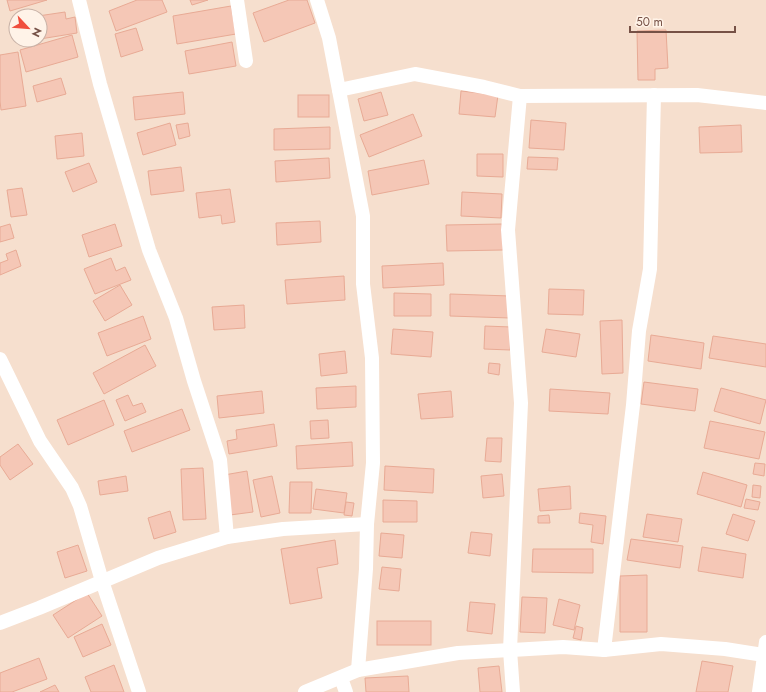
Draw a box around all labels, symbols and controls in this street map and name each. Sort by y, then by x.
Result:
north arrow [8,8,48,48]
scale bar [630,8,735,34]
text: 50 m [636,13,663,31]
text: N [28,25,46,40]

